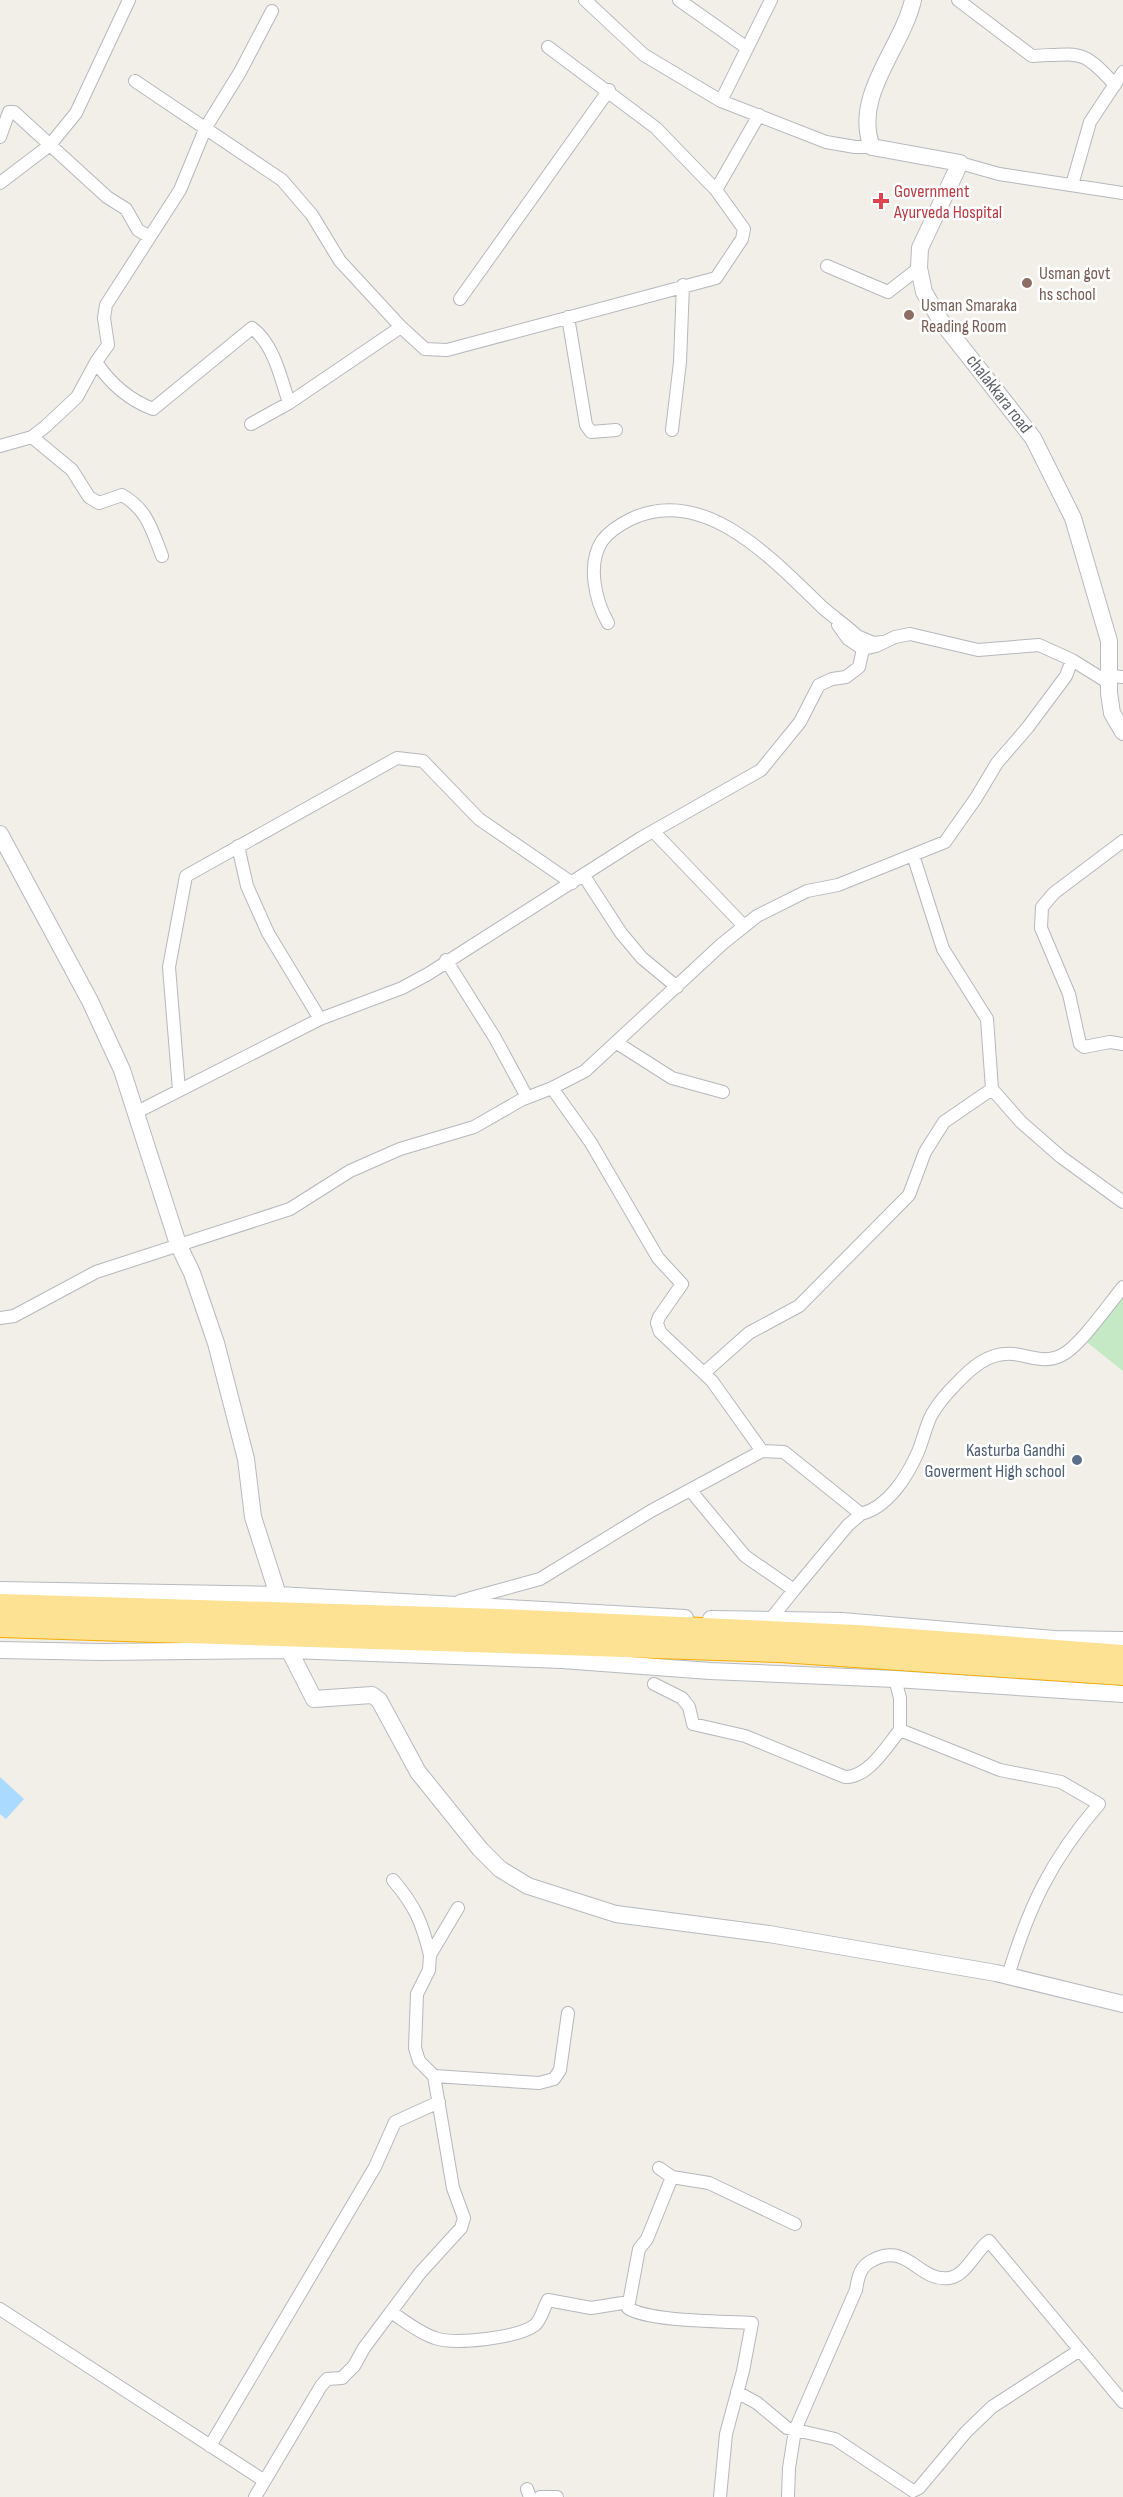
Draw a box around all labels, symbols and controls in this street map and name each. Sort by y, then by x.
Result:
place label: Government Ayurveda Hospital [893,181,1002,223]
marker: Government Ayurveda Hospital [872,192,890,210]
place label: Usman govt hs school [1039,263,1111,305]
marker: Usman govt hs school [1020,276,1034,290]
place label: Usman Smaraka Reading Room [921,295,1017,337]
marker: Usman Smaraka Reading Room [902,308,916,322]
street label: chalakkara road [962,350,1036,438]
place label: Kasturba Gandhi Goverment High school [925,1440,1065,1482]
marker: Kasturba Gandhi Goverment High school [1070,1453,1084,1467]

